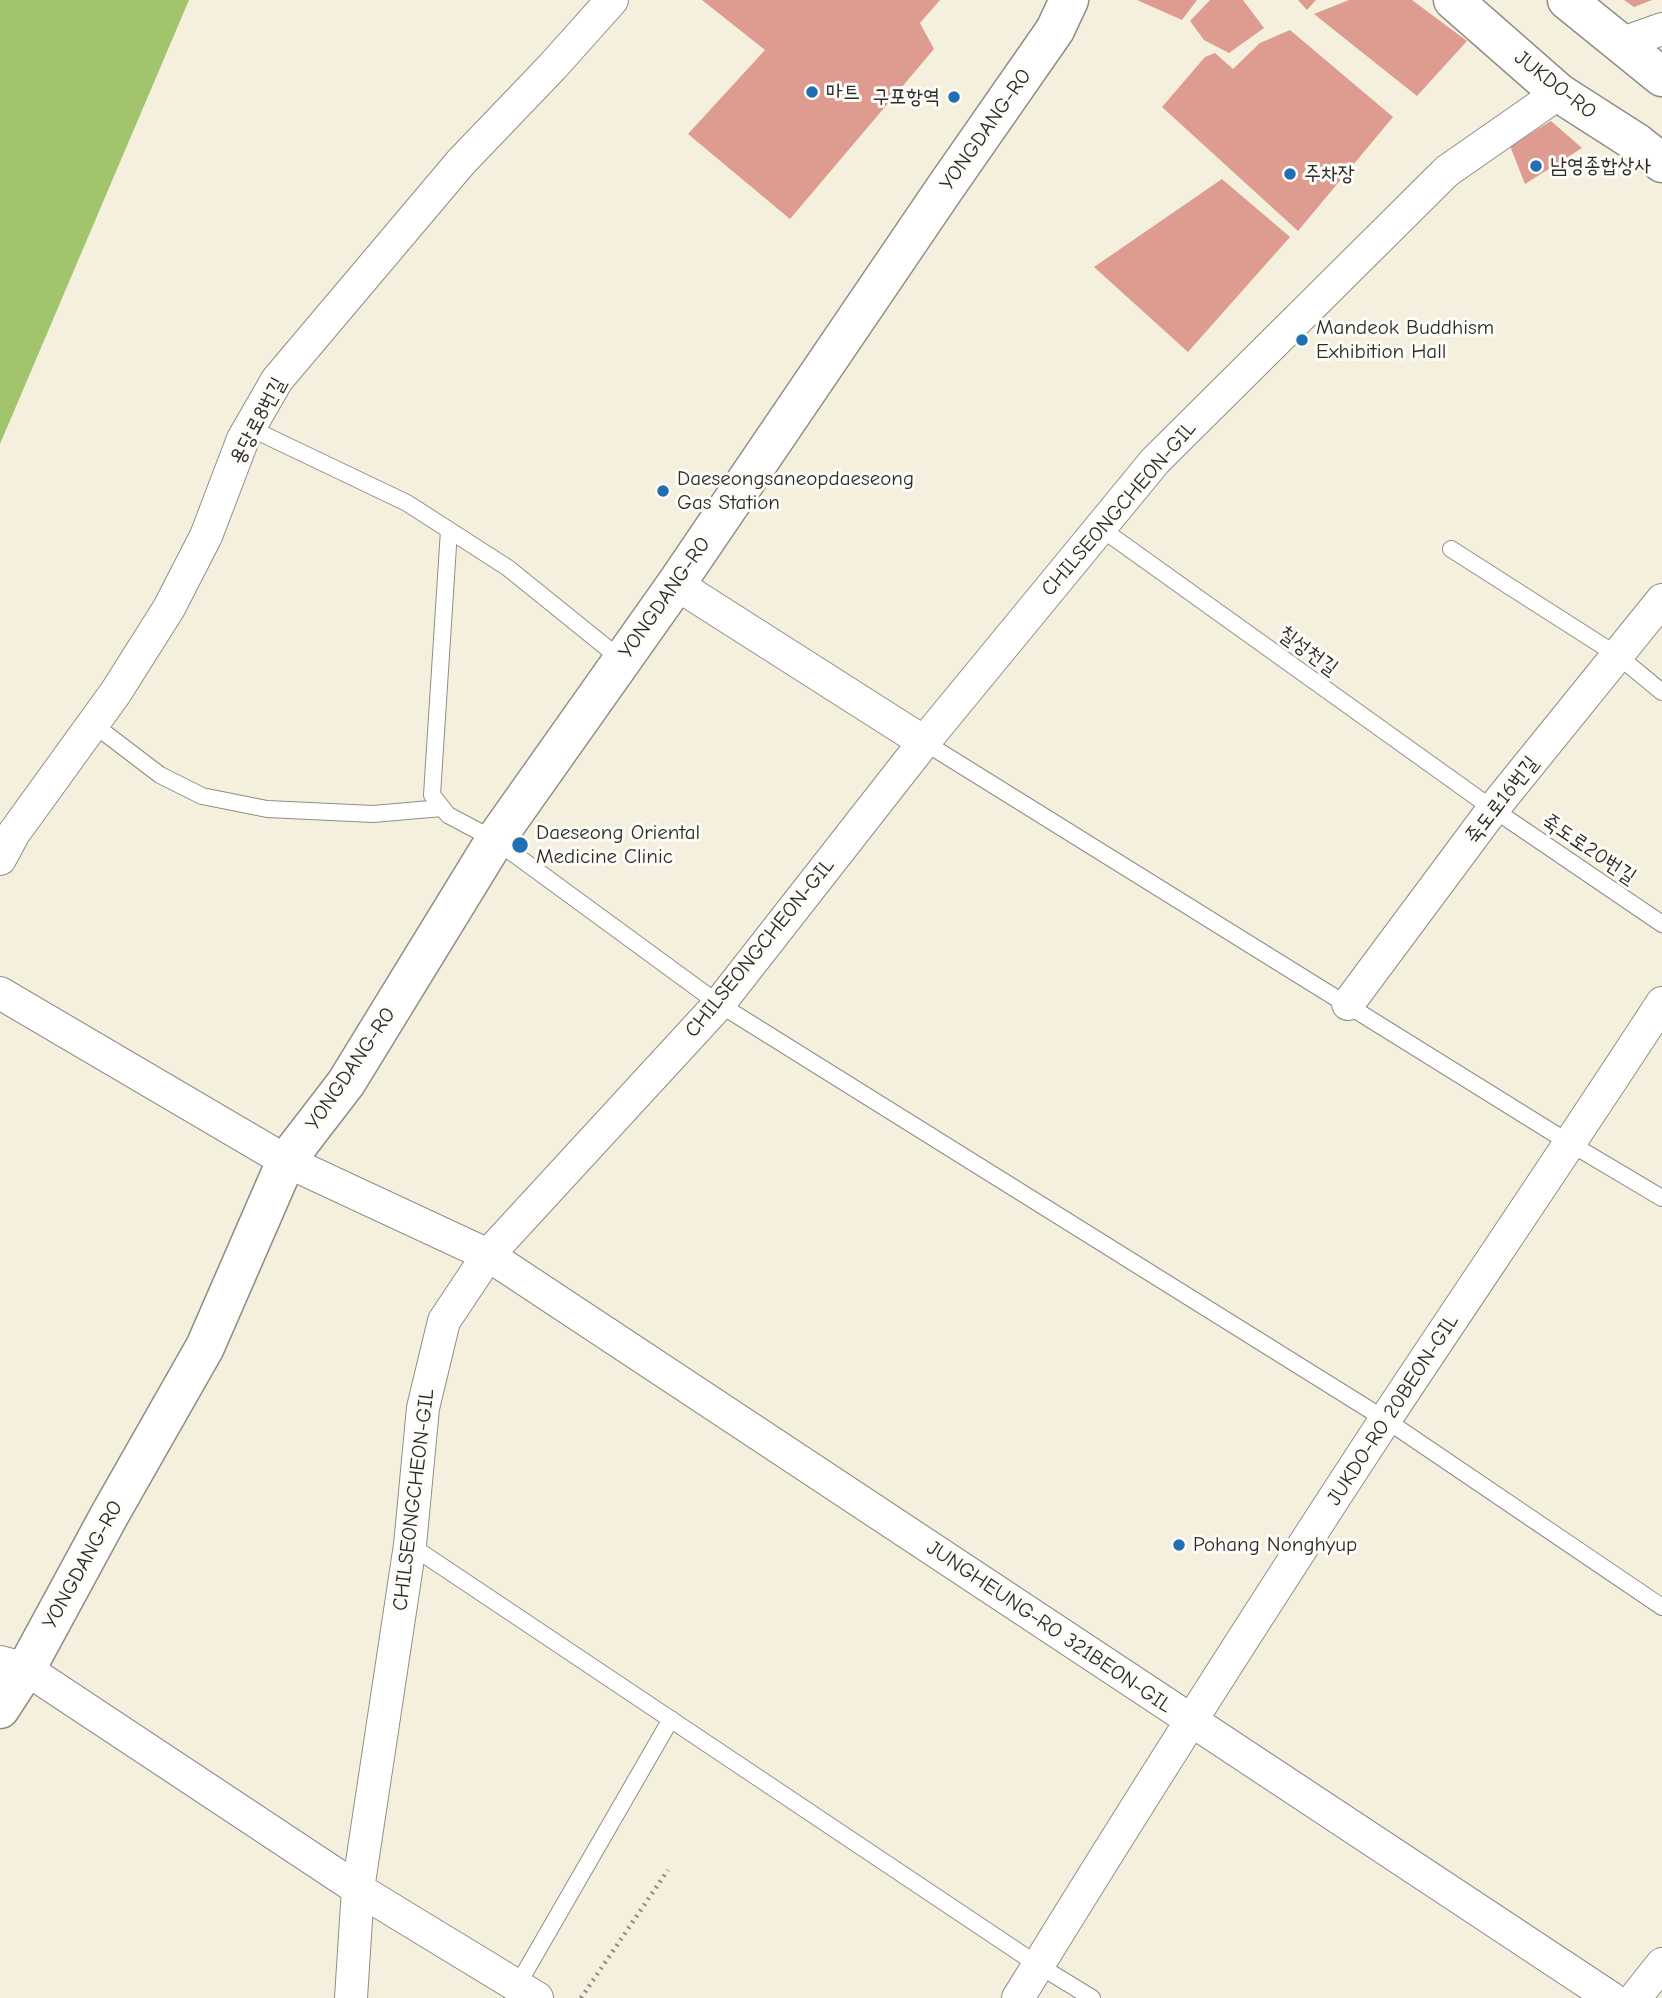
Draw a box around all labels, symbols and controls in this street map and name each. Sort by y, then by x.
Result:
street label: JUKDO-RO [1509,45,1601,125]
street label: YONGDANG-RO [935,64,1037,196]
place label: 마트 [826,79,860,105]
marker: 마트 [804,84,820,100]
place label: 구포항역 [872,84,940,110]
marker: 구포항역 [946,89,962,105]
place label: 남영종합상사 [1550,153,1651,179]
marker: 남영종합상사 [1528,158,1544,174]
place label: 주차장 [1304,161,1355,187]
marker: 주차장 [1282,166,1298,182]
place label: Mandeok Buddhism Exhibition Hall [1316,315,1494,365]
marker: Mandeok Buddhism Exhibition Hall [1294,332,1310,348]
street label: 용당로8번길 [225,373,291,469]
street label: CHILSEONGCHEON-GIL [1036,416,1202,602]
place label: Daeseongsaneopdaeseong Gas Station [677,466,914,516]
marker: Daeseongsaneopdaeseong Gas Station [655,483,671,499]
street label: YONGDANG-RO [614,532,716,664]
street label: 칠성천길 [1273,621,1343,681]
street label: 죽도로16번길 [1460,751,1544,849]
street label: 죽도로20번길 [1537,808,1641,890]
place label: Daeseong Oriental Medicine Clinic [536,820,700,870]
marker: Daeseong Oriental Medicine Clinic [510,835,530,855]
street label: CHILSEONGCHEON-GIL [680,853,840,1043]
street label: YONGDANG-RO [301,1003,401,1135]
street label: JUKDO-RO 20BEON-GIL [1322,1310,1464,1510]
street label: CHILSEONGCHEON-GIL [388,1388,440,1612]
street label: YONGDANG-RO [37,1497,129,1633]
place label: Pohang Nonghyup [1193,1532,1357,1558]
street label: JUNGHEUNG-RO 321BEON-GIL [922,1535,1176,1719]
marker: Pohang Nonghyup [1171,1537,1187,1553]

